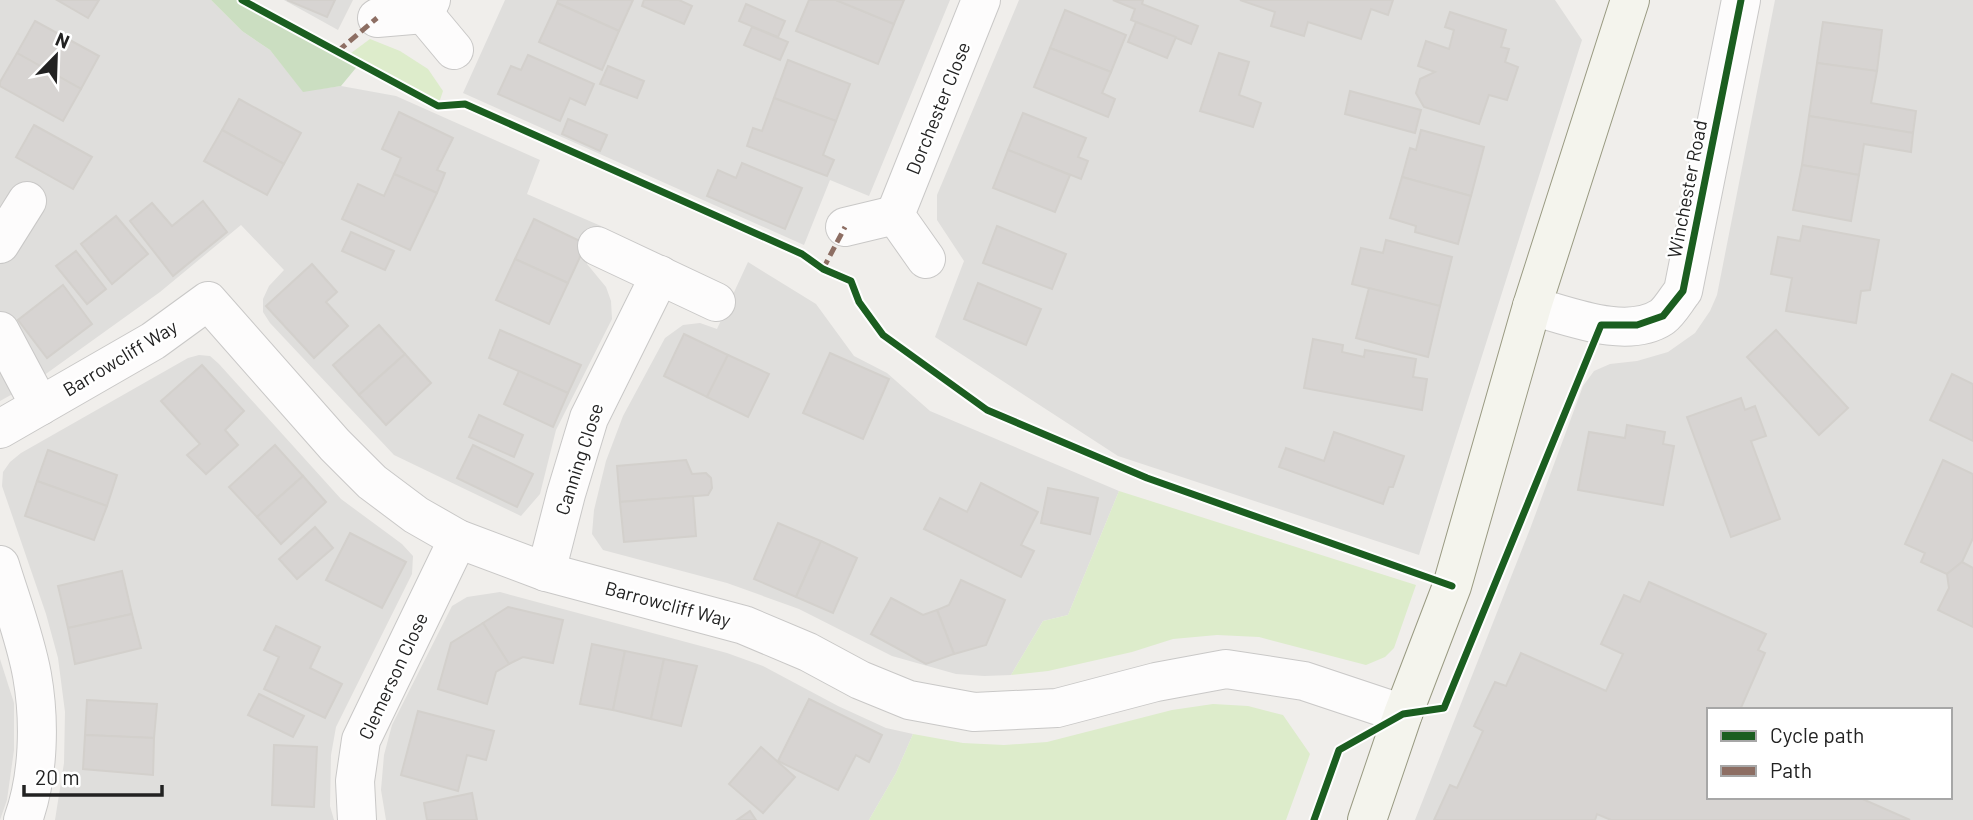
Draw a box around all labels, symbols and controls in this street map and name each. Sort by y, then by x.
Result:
north arrow [21,21,91,91]
text: N [53,27,73,53]
street label: Dorchester Close [900,38,975,177]
street label: Winchester Road [1662,118,1711,260]
street label: Barrowcliff Way [58,314,181,401]
street label: Canning Close [550,400,607,518]
street label: Barrowcliff Way [603,576,734,631]
street label: Clemerson Close [353,609,432,743]
legend [1707,708,1952,799]
text: Cycle path [1770,722,1864,747]
scale bar [24,754,163,798]
text: Path [1770,757,1812,782]
text: 20 m [35,764,80,789]

